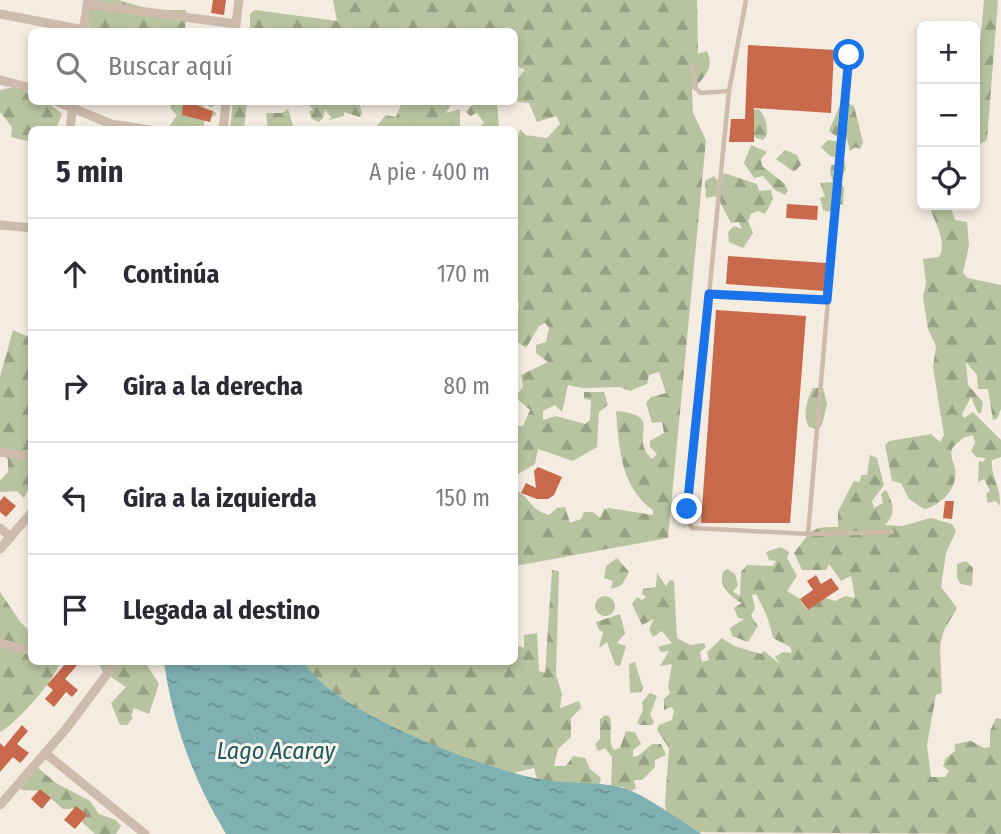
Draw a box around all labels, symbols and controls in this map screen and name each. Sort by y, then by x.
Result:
map controls [917,21,980,210]
button: + [917,21,980,84]
search box [28,28,518,105]
route start [833,39,864,70]
icon: search [52,48,90,86]
text: Buscar aquí [108,51,233,82]
button: − [917,84,980,147]
button: locate [917,147,980,210]
text: 5 min [56,154,123,190]
text: A pie · 400 m [369,158,490,186]
icon: ahead [56,255,94,293]
text: Continúa [123,259,220,290]
text: 170 m [437,260,490,288]
icon: right [56,367,94,405]
text: Gira a la derecha [123,371,303,402]
text: 80 m [443,372,490,400]
icon: left [56,479,94,517]
text: Gira a la izquierda [123,483,317,514]
text: 150 m [435,484,490,512]
route end [671,493,702,524]
icon: arrive [56,591,94,629]
text: Llegada al destino [123,595,320,626]
water label: Lago Acaray [217,737,337,765]

